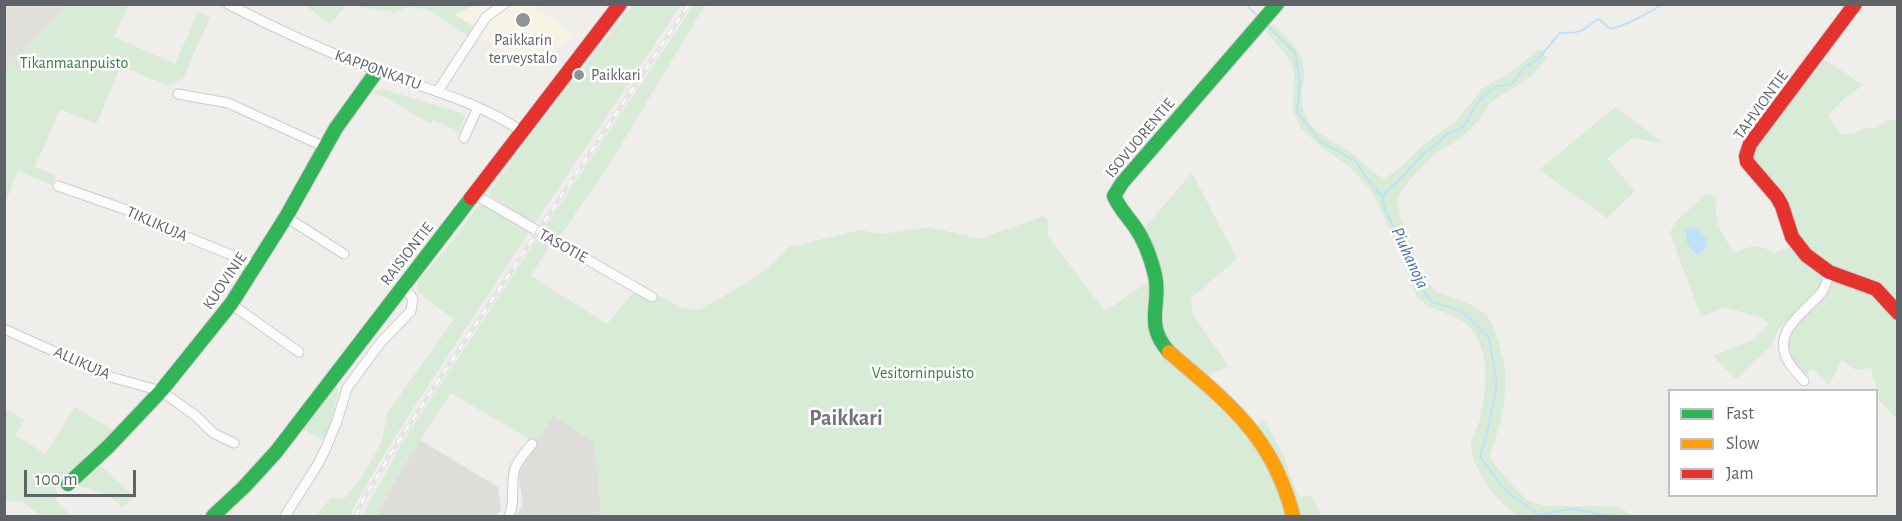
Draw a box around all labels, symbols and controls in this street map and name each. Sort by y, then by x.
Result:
marker: Paikkarin terveystalo [514,11,532,29]
place label: Paikkarin terveystalo [489,30,557,68]
street label: KAPPONKATU [332,45,424,95]
park label: Tikanmaanpuisto [20,53,128,73]
place label: Paikkari [591,65,641,85]
street label: TAHVIONTIE [1730,67,1792,143]
marker: Paikkari [572,68,586,82]
street label: ISOVUORENTIE [1101,94,1179,182]
street label: TIKLIKUJA [123,202,191,246]
street label: RAISIONTIE [376,219,438,289]
water label: Piuhanoja [1386,224,1434,292]
street label: TASOTIE [535,225,591,267]
street label: KUOVINIE [199,249,251,313]
street label: ALLIKUJA [51,342,113,384]
park label: Vesitorninpuisto [872,363,974,383]
legend [1668,389,1878,497]
district label: Paikkari [809,405,883,431]
text: Fast [1726,405,1754,423]
text: Slow [1726,435,1759,453]
scale bar [27,458,140,496]
text: Jam [1726,465,1754,483]
text: 100 m [35,471,78,489]

